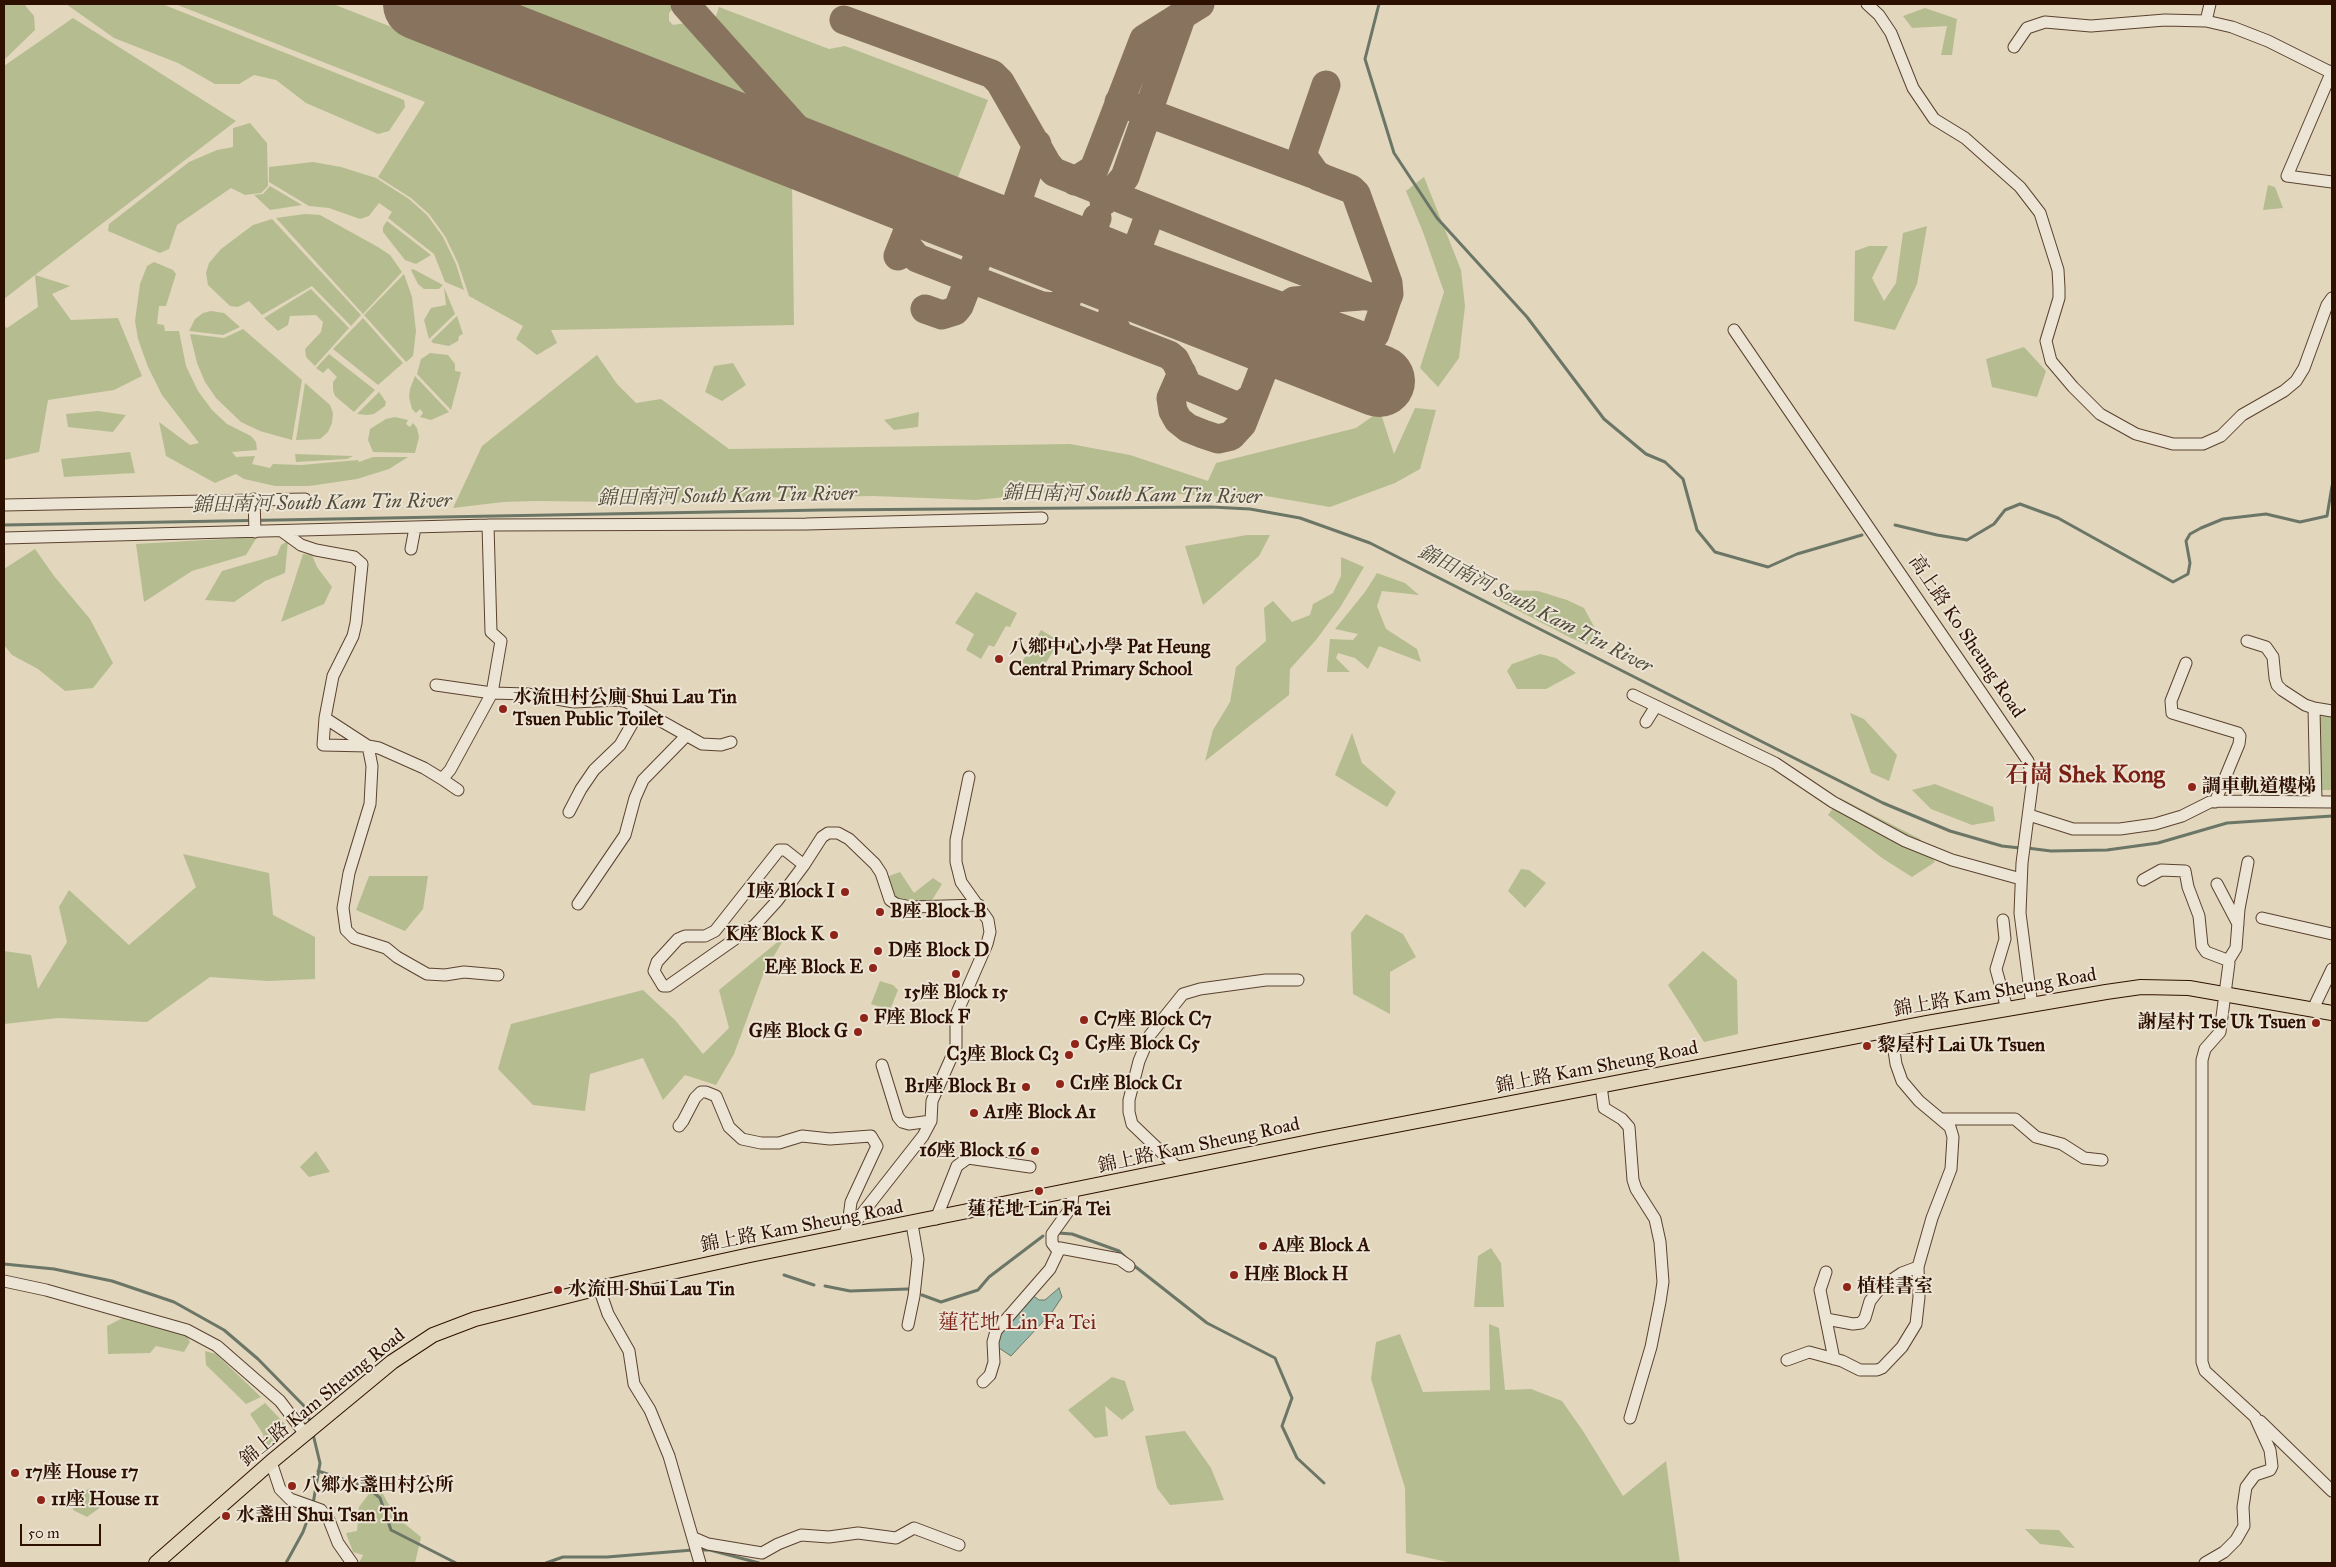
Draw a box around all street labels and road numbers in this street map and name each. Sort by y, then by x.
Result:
street label: 高上路 Ko Sheung Road [1903,551,2029,723]
street label: 錦上路 Kam Sheung Road [1892,964,2098,1022]
street label: 錦上路 Kam Sheung Road [1494,1037,1700,1099]
street label: 錦上路 Kam Sheung Road [1096,1113,1302,1179]
street label: 錦上路 Kam Sheung Road [699,1196,905,1258]
street label: 錦上路 Kam Sheung Road [236,1324,410,1472]

